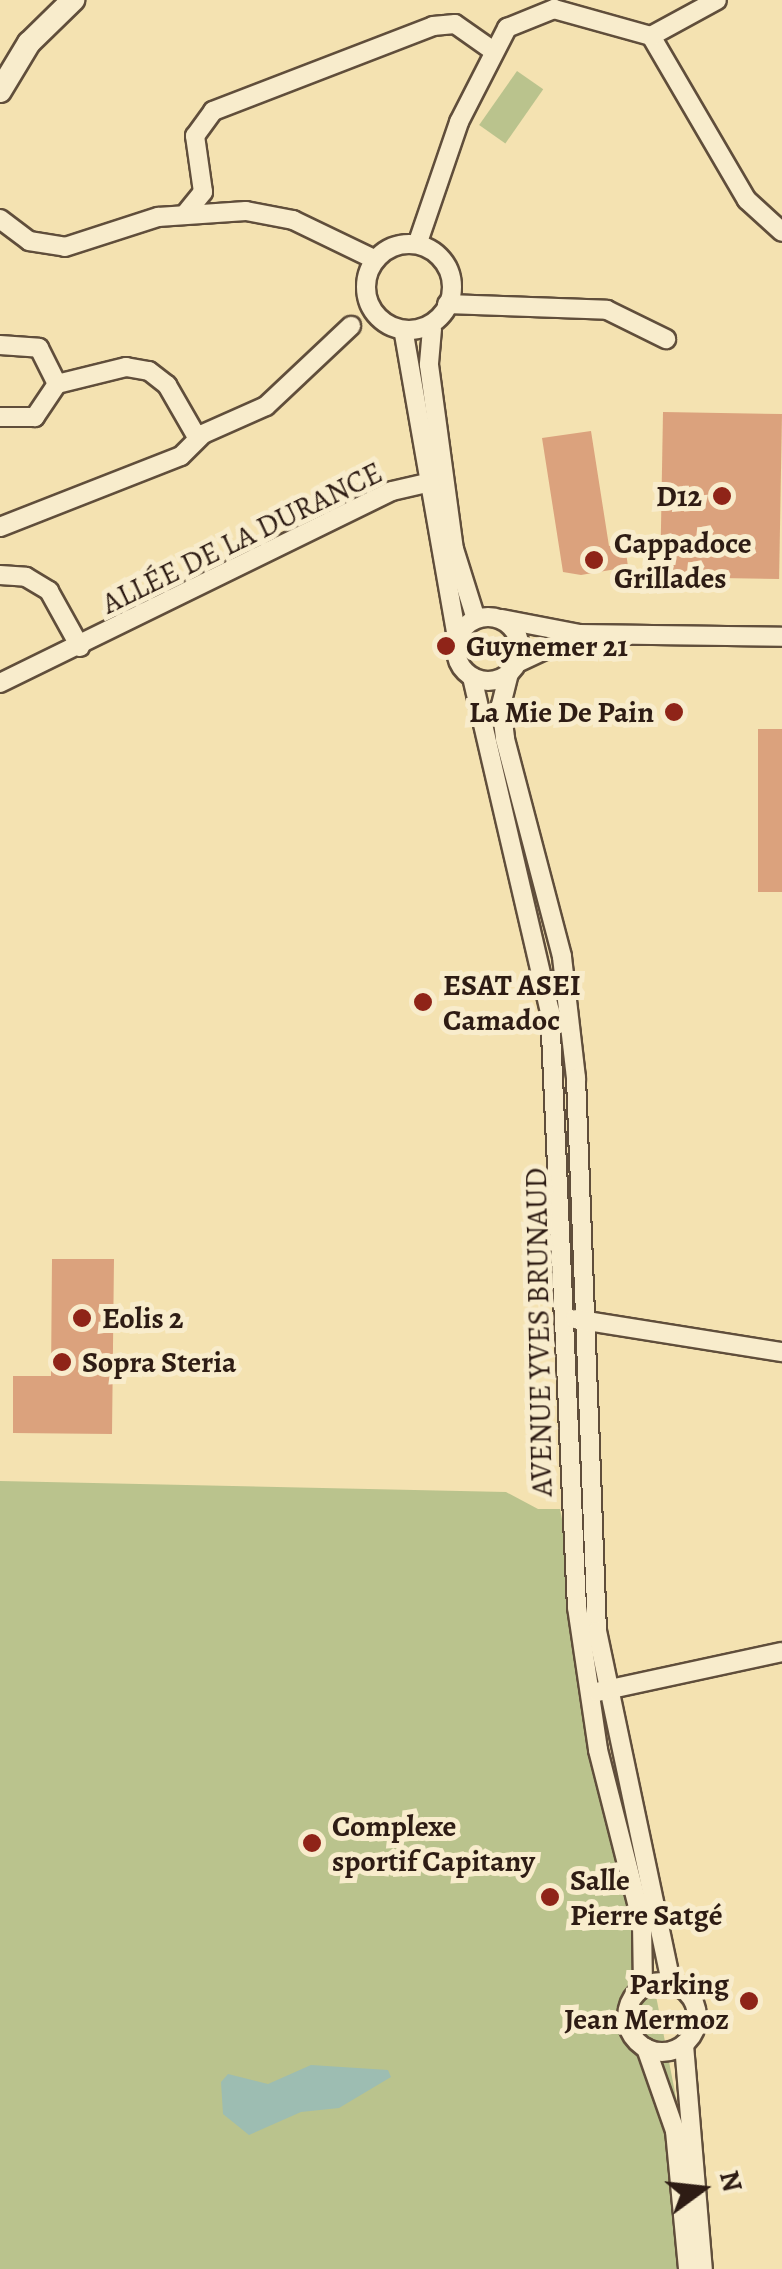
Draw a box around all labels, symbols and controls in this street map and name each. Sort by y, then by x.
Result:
street label: ALLÉE DE LA DURANCE [96,454,388,622]
place label: D12 [656,478,702,514]
marker: D12 [711,485,733,507]
place label: Cappadoce Grillades [614,525,752,596]
marker: Cappadoce Grillades [583,549,605,571]
place label: Guynemer 21 [466,628,628,664]
marker: Guynemer 21 [435,635,457,657]
place label: La Mie De Pain [469,694,654,730]
marker: La Mie De Pain [663,701,685,723]
place label: ESAT ASEI Camadoc [443,967,581,1038]
marker: ESAT ASEI Camadoc [412,991,434,1013]
street label: AVENUE YVES BRUNAUD [518,1167,560,1497]
place label: Eolis 2 [102,1300,183,1336]
marker: Eolis 2 [71,1307,93,1329]
place label: Sopra Steria [82,1344,237,1380]
marker: Sopra Steria [51,1351,73,1373]
place label: Complexe sportif Capitany [332,1808,535,1878]
marker: Complexe sportif Capitany [301,1832,323,1854]
place label: Salle Pierre Satgé [570,1862,722,1932]
marker: Salle Pierre Satgé [539,1886,561,1908]
place label: Parking Jean Mermoz [564,1966,729,2036]
marker: Parking Jean Mermoz [738,1990,760,2012]
north arrow [652,2139,752,2239]
text: N [710,2166,752,2196]

